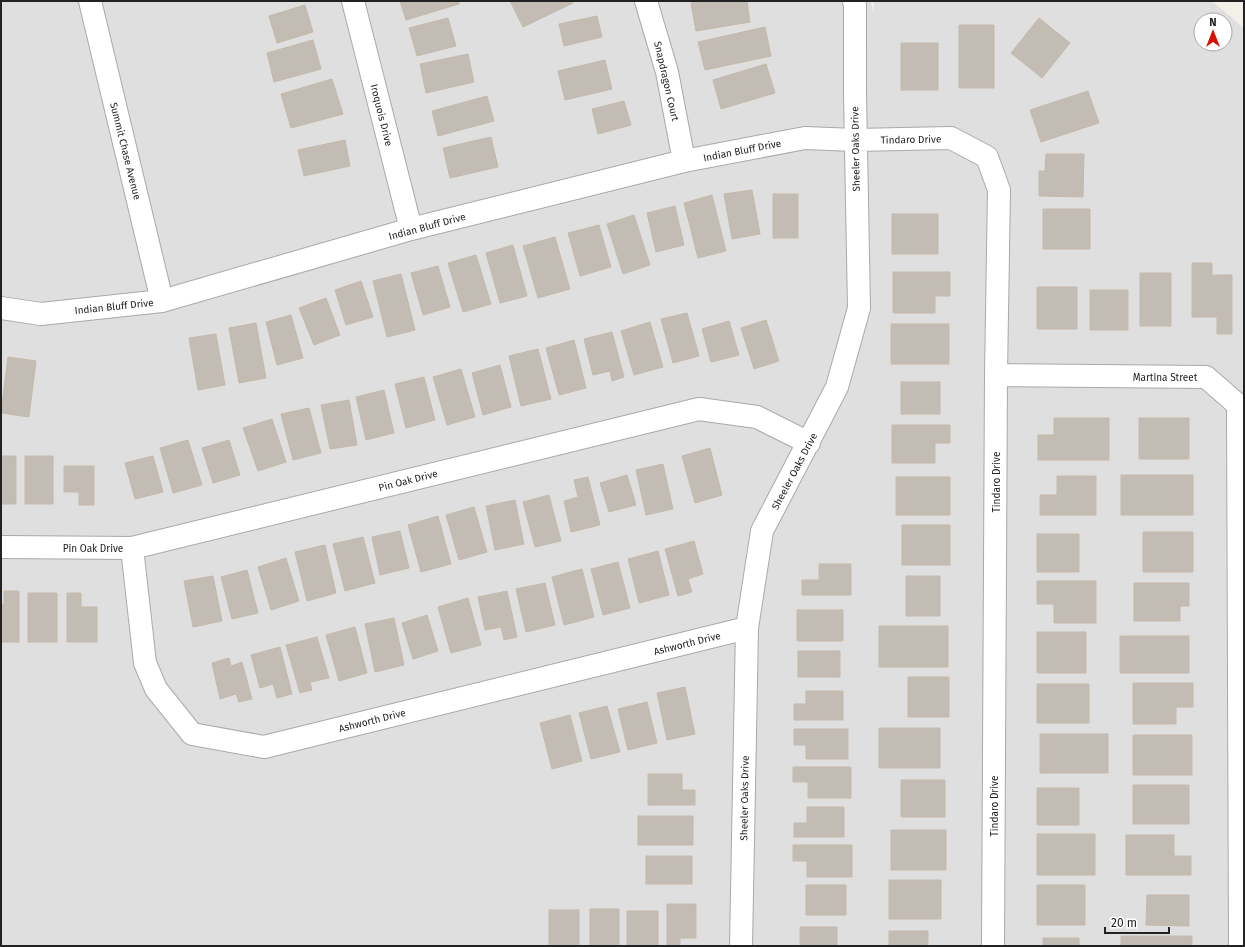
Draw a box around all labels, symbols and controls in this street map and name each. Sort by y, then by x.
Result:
north arrow [1193,12,1233,52]
text: N [1209,16,1217,29]
street label: Snapdragon Court [651,40,681,123]
street label: Iroquois Drive [368,83,395,148]
street label: Summit Chase Avenue [107,101,143,201]
street label: Sheeler Oaks Drive [849,106,863,192]
street label: Tindaro Drive [881,133,942,147]
street label: Indian Bluff Drive [702,138,782,164]
street label: Indian Bluff Drive [387,211,467,243]
street label: Indian Bluff Drive [74,297,154,317]
street label: Martina Street [1133,372,1198,384]
street label: Sheeler Oaks Drive [770,431,820,512]
street label: Tindaro Drive [991,452,1003,512]
street label: Pin Oak Drive [377,468,439,494]
street label: Pin Oak Drive [63,543,123,555]
street label: Ashworth Drive [652,630,722,658]
street label: Ashworth Drive [337,707,407,735]
street label: Sheeler Oaks Drive [738,755,752,841]
street label: Tindaro Drive [989,776,1001,836]
scale bar [1105,909,1169,935]
text: 20 m [1111,916,1137,930]

